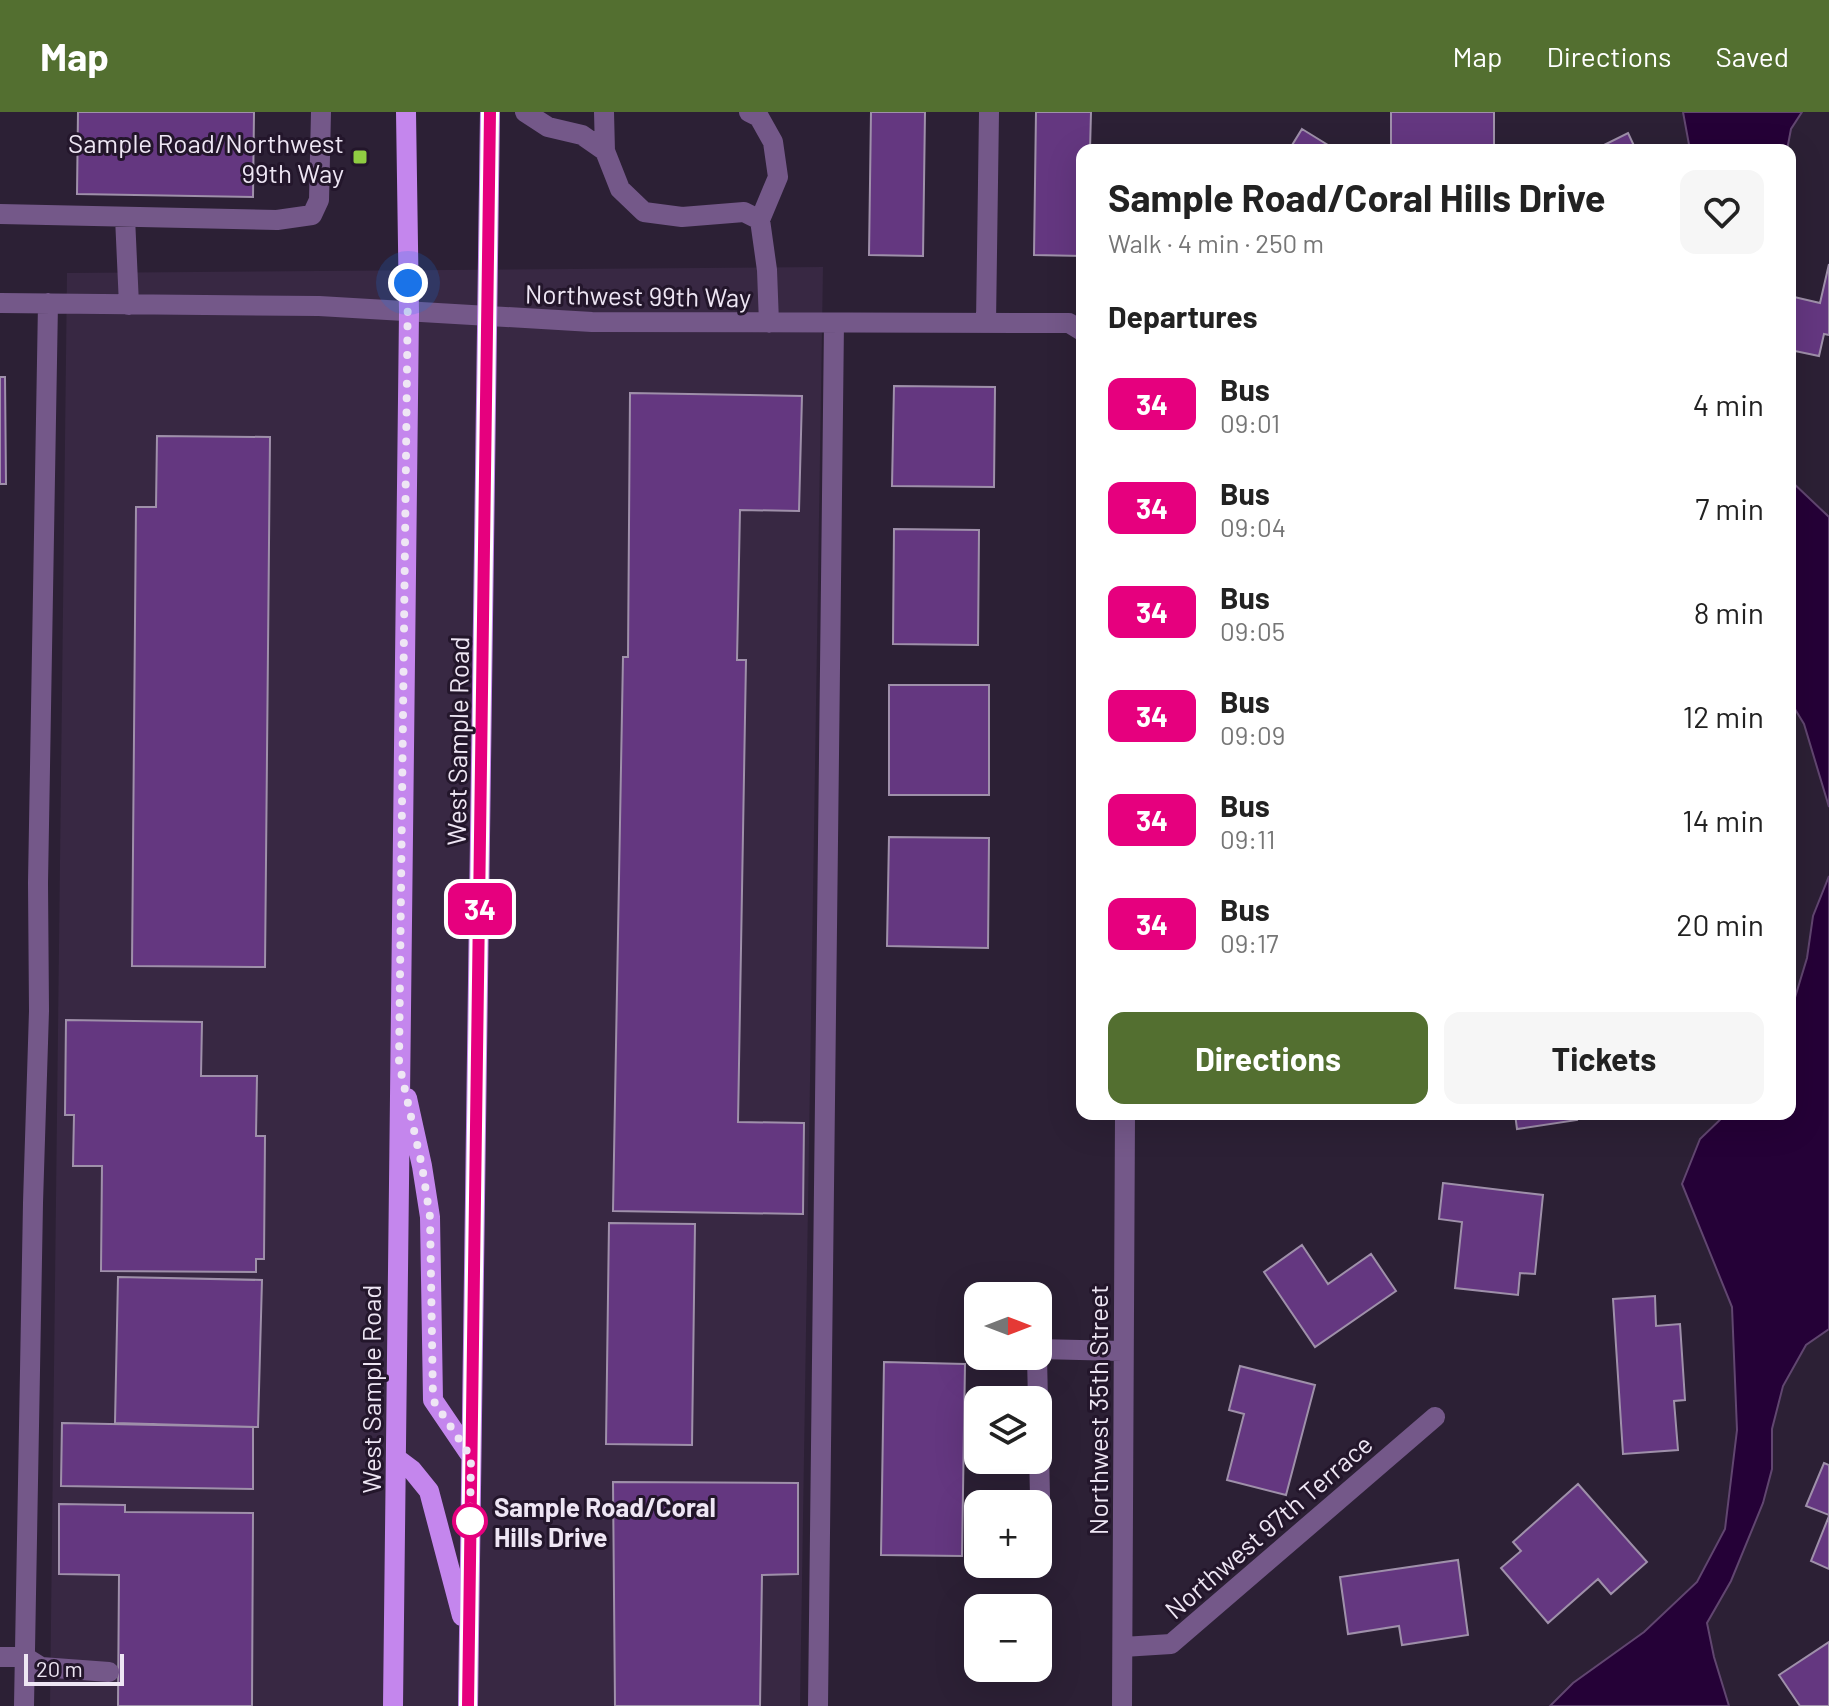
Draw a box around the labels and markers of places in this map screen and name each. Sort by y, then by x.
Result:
place label: Sample Road/Northwest 99th Way [68,127,344,188]
marker: Sample Road/Northwest 99th Way [351,148,369,166]
place label: Sample Road/Coral Hills Drive [494,1491,716,1552]
marker: Sample Road/Coral Hills Drive [453,1504,487,1538]

